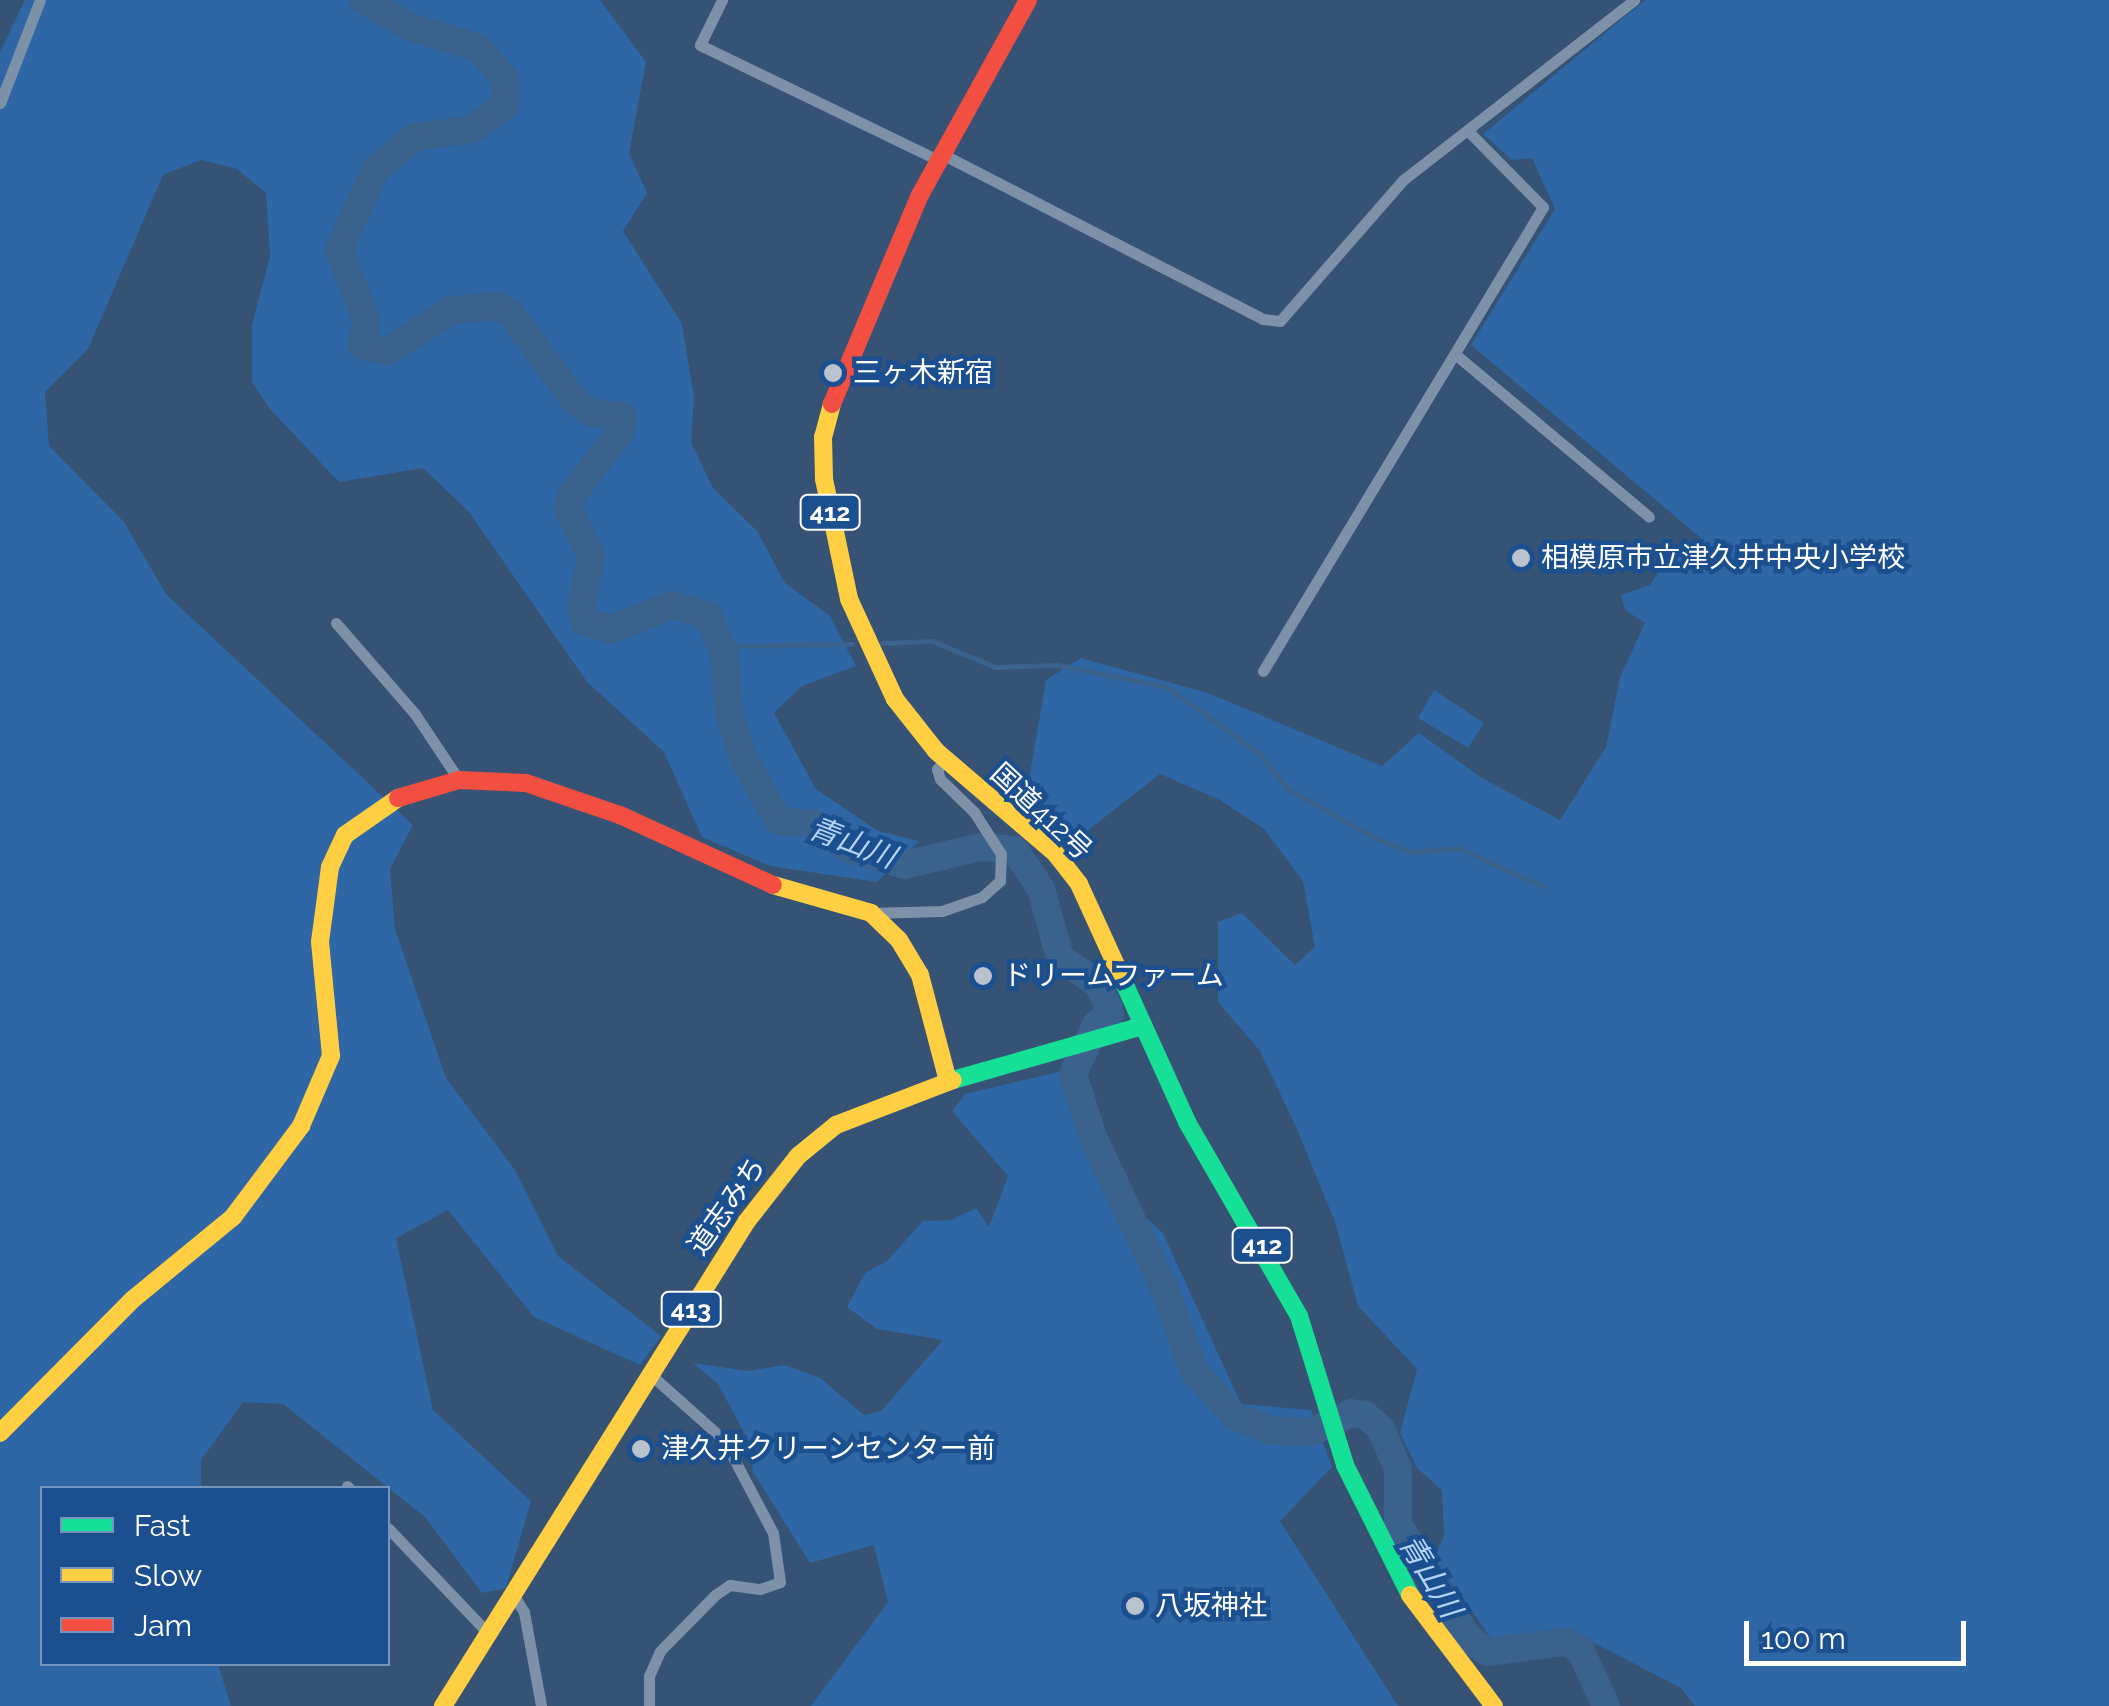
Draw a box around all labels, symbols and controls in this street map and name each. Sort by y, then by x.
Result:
place label: 三ヶ木新宿 [853,356,993,390]
marker: 三ヶ木新宿 [822,362,844,384]
road number: 412 [798,492,862,532]
place label: 相模原市立津久井中央小学校 [1541,541,1905,575]
marker: 相模原市立津久井中央小学校 [1510,547,1532,569]
street label: 国道412号 [984,757,1098,867]
water label: 青山川 [804,810,900,876]
place label: ドリームファーム [1003,959,1227,993]
marker: ドリームファーム [972,965,994,987]
street label: 道志みち [681,1150,773,1262]
road number: 412 [1230,1225,1294,1265]
road number: 413 [658,1289,724,1329]
place label: 津久井クリーンセンター前 [661,1432,997,1466]
marker: 津久井クリーンセンター前 [630,1438,652,1460]
legend [40,1486,390,1666]
text: Fast [134,1508,191,1543]
water label: 青山川 [1391,1528,1469,1624]
text: Slow [134,1558,202,1593]
place label: 八坂神社 [1155,1589,1267,1623]
marker: 八坂神社 [1124,1595,1146,1617]
scale bar [1749,1601,1972,1663]
text: Jam [134,1608,192,1643]
text: 100 m [1761,1621,1846,1656]

